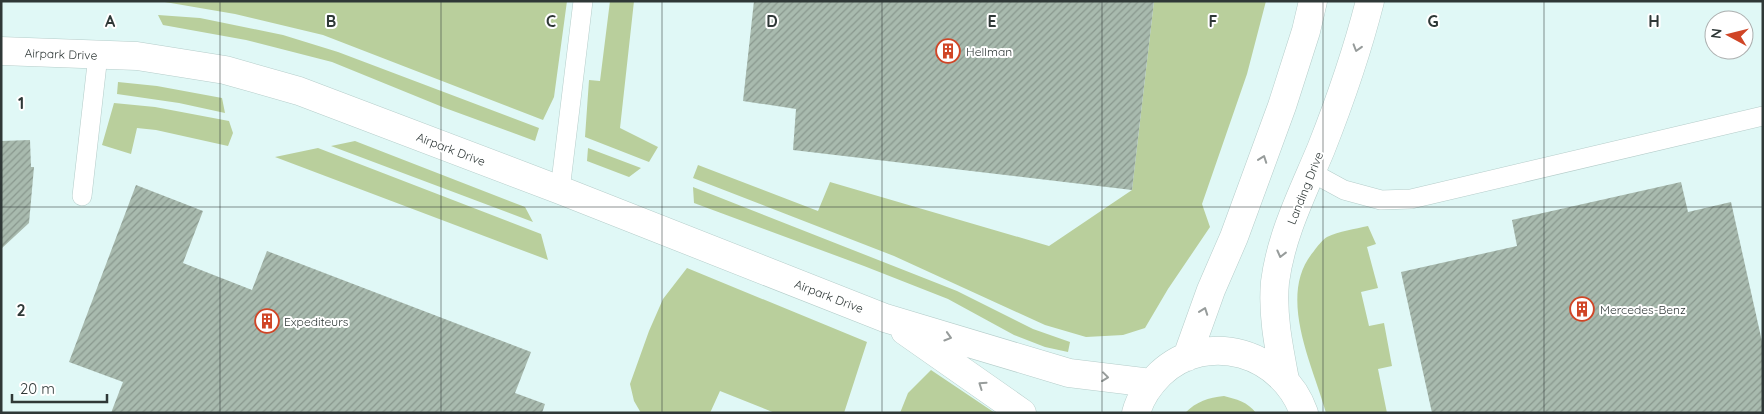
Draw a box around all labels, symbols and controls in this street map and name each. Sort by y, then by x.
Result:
north arrow [1704,10,1754,60]
text: A [105,11,116,31]
text: B [326,11,336,31]
text: C [546,11,556,31]
text: D [766,11,778,31]
text: E [987,11,997,31]
text: F [1209,11,1218,31]
text: G [1427,11,1439,31]
text: H [1648,11,1660,31]
text: N [1707,27,1726,40]
building icon: Hellman [935,38,961,64]
one-way arrow [1352,43,1362,52]
place label: Hellman [966,44,1012,59]
street label: Airpark Drive [24,45,98,63]
text: 1 [18,93,24,113]
street label: Airpark Drive [414,129,488,169]
street label: Landing Drive [1284,149,1326,227]
one-way arrow [1257,156,1267,164]
one-way arrow [1276,250,1287,258]
street label: Airpark Drive [792,276,866,316]
building icon: Mercedes-Benz [1569,296,1595,322]
text: 2 [16,300,26,320]
place label: Mercedes-Benz [1600,302,1686,317]
one-way arrow [1198,307,1208,315]
building icon: Expediteurs [254,308,280,334]
place label: Expediteurs [284,314,349,329]
one-way arrow [944,331,952,341]
one-way arrow [1102,371,1110,382]
scale bar [12,372,108,404]
text: 20 m [20,379,55,398]
one-way arrow [978,382,988,391]

